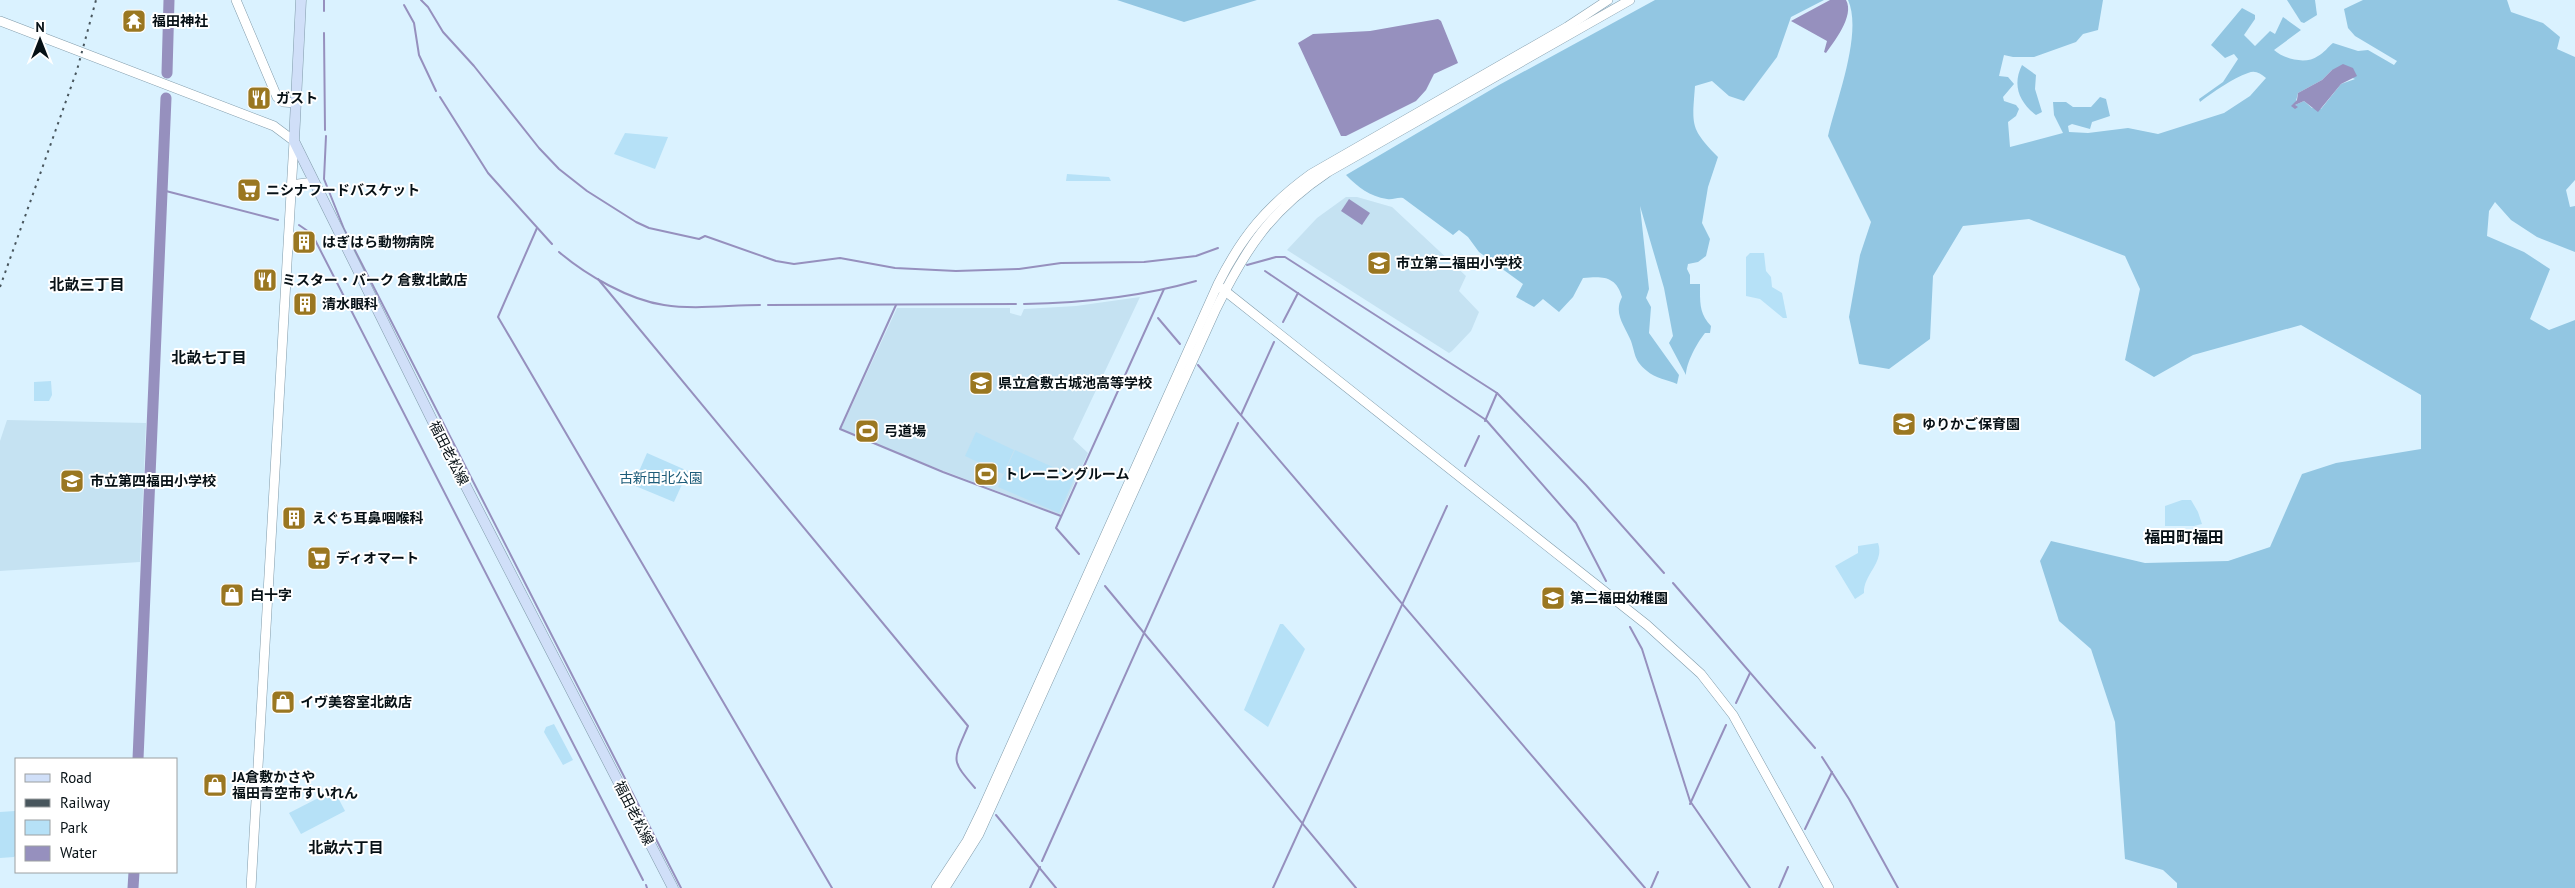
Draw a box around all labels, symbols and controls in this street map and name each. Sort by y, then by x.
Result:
temple icon: 福田神社 [121,8,147,34]
place label: 福田神社 [152,12,208,30]
north arrow [15,15,65,65]
text: N [35,18,45,36]
restaurant icon: ガスト [246,85,272,111]
place label: ガスト [276,89,318,107]
supermarket icon: ニシナフードバスケット [236,177,262,203]
place label: ニシナフードバスケット [266,181,420,199]
building icon: はぎはら動物病院 [291,229,317,255]
place label: はぎはら動物病院 [322,233,434,251]
school or university icon: 市立第二福田小学校 [1366,250,1392,276]
place label: 市立第二福田小学校 [1396,254,1522,272]
restaurant icon: ミスター・バーク 倉敷北畝店 [252,267,278,293]
place label: ミスター・バーク 倉敷北畝店 [282,271,468,289]
district label: 北畝三丁目 [49,275,125,294]
building icon: 清水眼科 [292,291,318,317]
place label: 清水眼科 [322,295,378,313]
district label: 北畝七丁目 [171,348,247,367]
school or university icon: 県立倉敷古城池高等学校 [968,370,994,396]
place label: 県立倉敷古城池高等学校 [998,374,1152,392]
school or university icon: ゆりかご保育園 [1891,411,1917,437]
place label: ゆりかご保育園 [1922,415,2020,433]
street label: 福田老松線 [425,418,473,488]
sports icon: 弓道場 [854,418,880,444]
place label: 弓道場 [884,422,926,440]
sports icon: トレーニングルーム [973,461,999,487]
place label: トレーニングルーム [1004,465,1130,483]
school or university icon: 市立第四福田小学校 [59,468,85,494]
park label: 古新田北公園 [619,469,703,487]
place label: 市立第四福田小学校 [90,472,216,490]
building icon: えぐち耳鼻咽喉科 [281,505,307,531]
place label: えぐち耳鼻咽喉科 [312,509,424,527]
district label: 福田町福田 [2144,527,2224,547]
supermarket icon: ディオマート [306,545,332,571]
place label: ディオマート [336,549,419,567]
shop icon: 白十字 [219,582,245,608]
school or university icon: 第二福田幼稚園 [1540,585,1566,611]
place label: 白十字 [250,586,292,604]
place label: 第二福田幼稚園 [1570,589,1668,607]
shop icon: イヴ美容室北畝店 [270,689,296,715]
place label: イヴ美容室北畝店 [300,693,412,711]
legend [15,758,178,873]
text: Road [60,768,92,787]
place label: JA倉敷かさや 福田青空市すいれん [231,768,358,802]
shop icon: JA倉敷かさや 福田青空市すいれん [202,772,228,798]
street label: 福田老松線 [610,778,658,848]
text: Railway [60,793,110,812]
text: Park [60,818,88,837]
district label: 北畝六丁目 [308,838,384,857]
text: Water [60,843,97,862]

